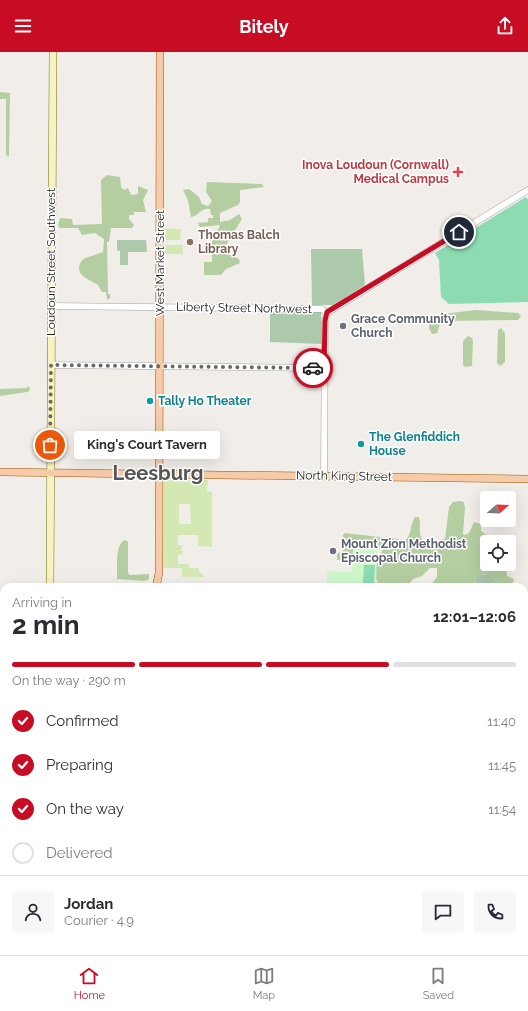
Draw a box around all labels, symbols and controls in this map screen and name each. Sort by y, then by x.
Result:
icon: menu [12,15,34,37]
icon: share [494,15,516,37]
text: Bitely [239,16,289,37]
place label: Inova Loudoun (Cornwall) Medical Campus [302,158,449,186]
marker: Inova Loudoun (Cornwall) Medical Campus [452,166,464,178]
street label: Loudoun Street Southwest [44,188,58,336]
street label: West Market Street [153,210,167,316]
pin [442,215,476,249]
icon: home [448,221,470,243]
place label: Thomas Balch Library [198,228,280,256]
marker: Thomas Balch Library [185,237,195,247]
street label: Liberty Street Northwest [176,300,312,316]
place label: Grace Community Church [351,312,455,340]
marker: Grace Community Church [338,321,348,331]
courier [293,348,333,388]
icon: car [302,357,324,379]
place label: Tally Ho Theater [158,394,252,408]
marker: Tally Ho Theater [145,396,155,406]
pin [33,428,67,462]
place label: The Glenfiddich House [369,430,460,458]
callout: King's Court Tavern [74,431,220,459]
icon: bag [39,434,61,456]
text: King's Court Tavern [87,437,207,452]
marker: The Glenfiddich House [356,439,366,449]
district label: Leesburg [113,461,203,485]
street label: North King Street [296,468,392,484]
north arrow [480,491,516,527]
map controls [480,491,516,571]
button: locate [480,535,516,571]
place label: Mount Zion Methodist Episcopal Church [341,537,467,565]
marker: Mount Zion Methodist Episcopal Church [328,546,338,556]
text: Arriving in [12,595,72,610]
text: 12:01–12:06 [433,608,516,626]
text: 2 min [12,610,79,640]
text: On the way · 290 m [12,673,126,688]
icon: check [12,710,34,732]
text: Confirmed [46,712,119,730]
text: 11:40 [487,714,516,729]
icon: check [12,754,34,776]
text: Preparing [46,756,113,774]
text: 11:45 [488,758,516,773]
icon: check [12,798,34,820]
text: On the way [46,800,124,818]
text: 11:54 [488,802,516,817]
text: Delivered [46,844,113,862]
button: person [12,891,54,933]
button: chat [422,891,464,933]
button: phone [474,891,516,933]
text: Jordan [64,895,113,913]
text: Courier · 4.9 [64,913,134,928]
tab: Home [74,965,105,1002]
tab: Map [253,965,275,1002]
tab: Saved [423,965,454,1002]

